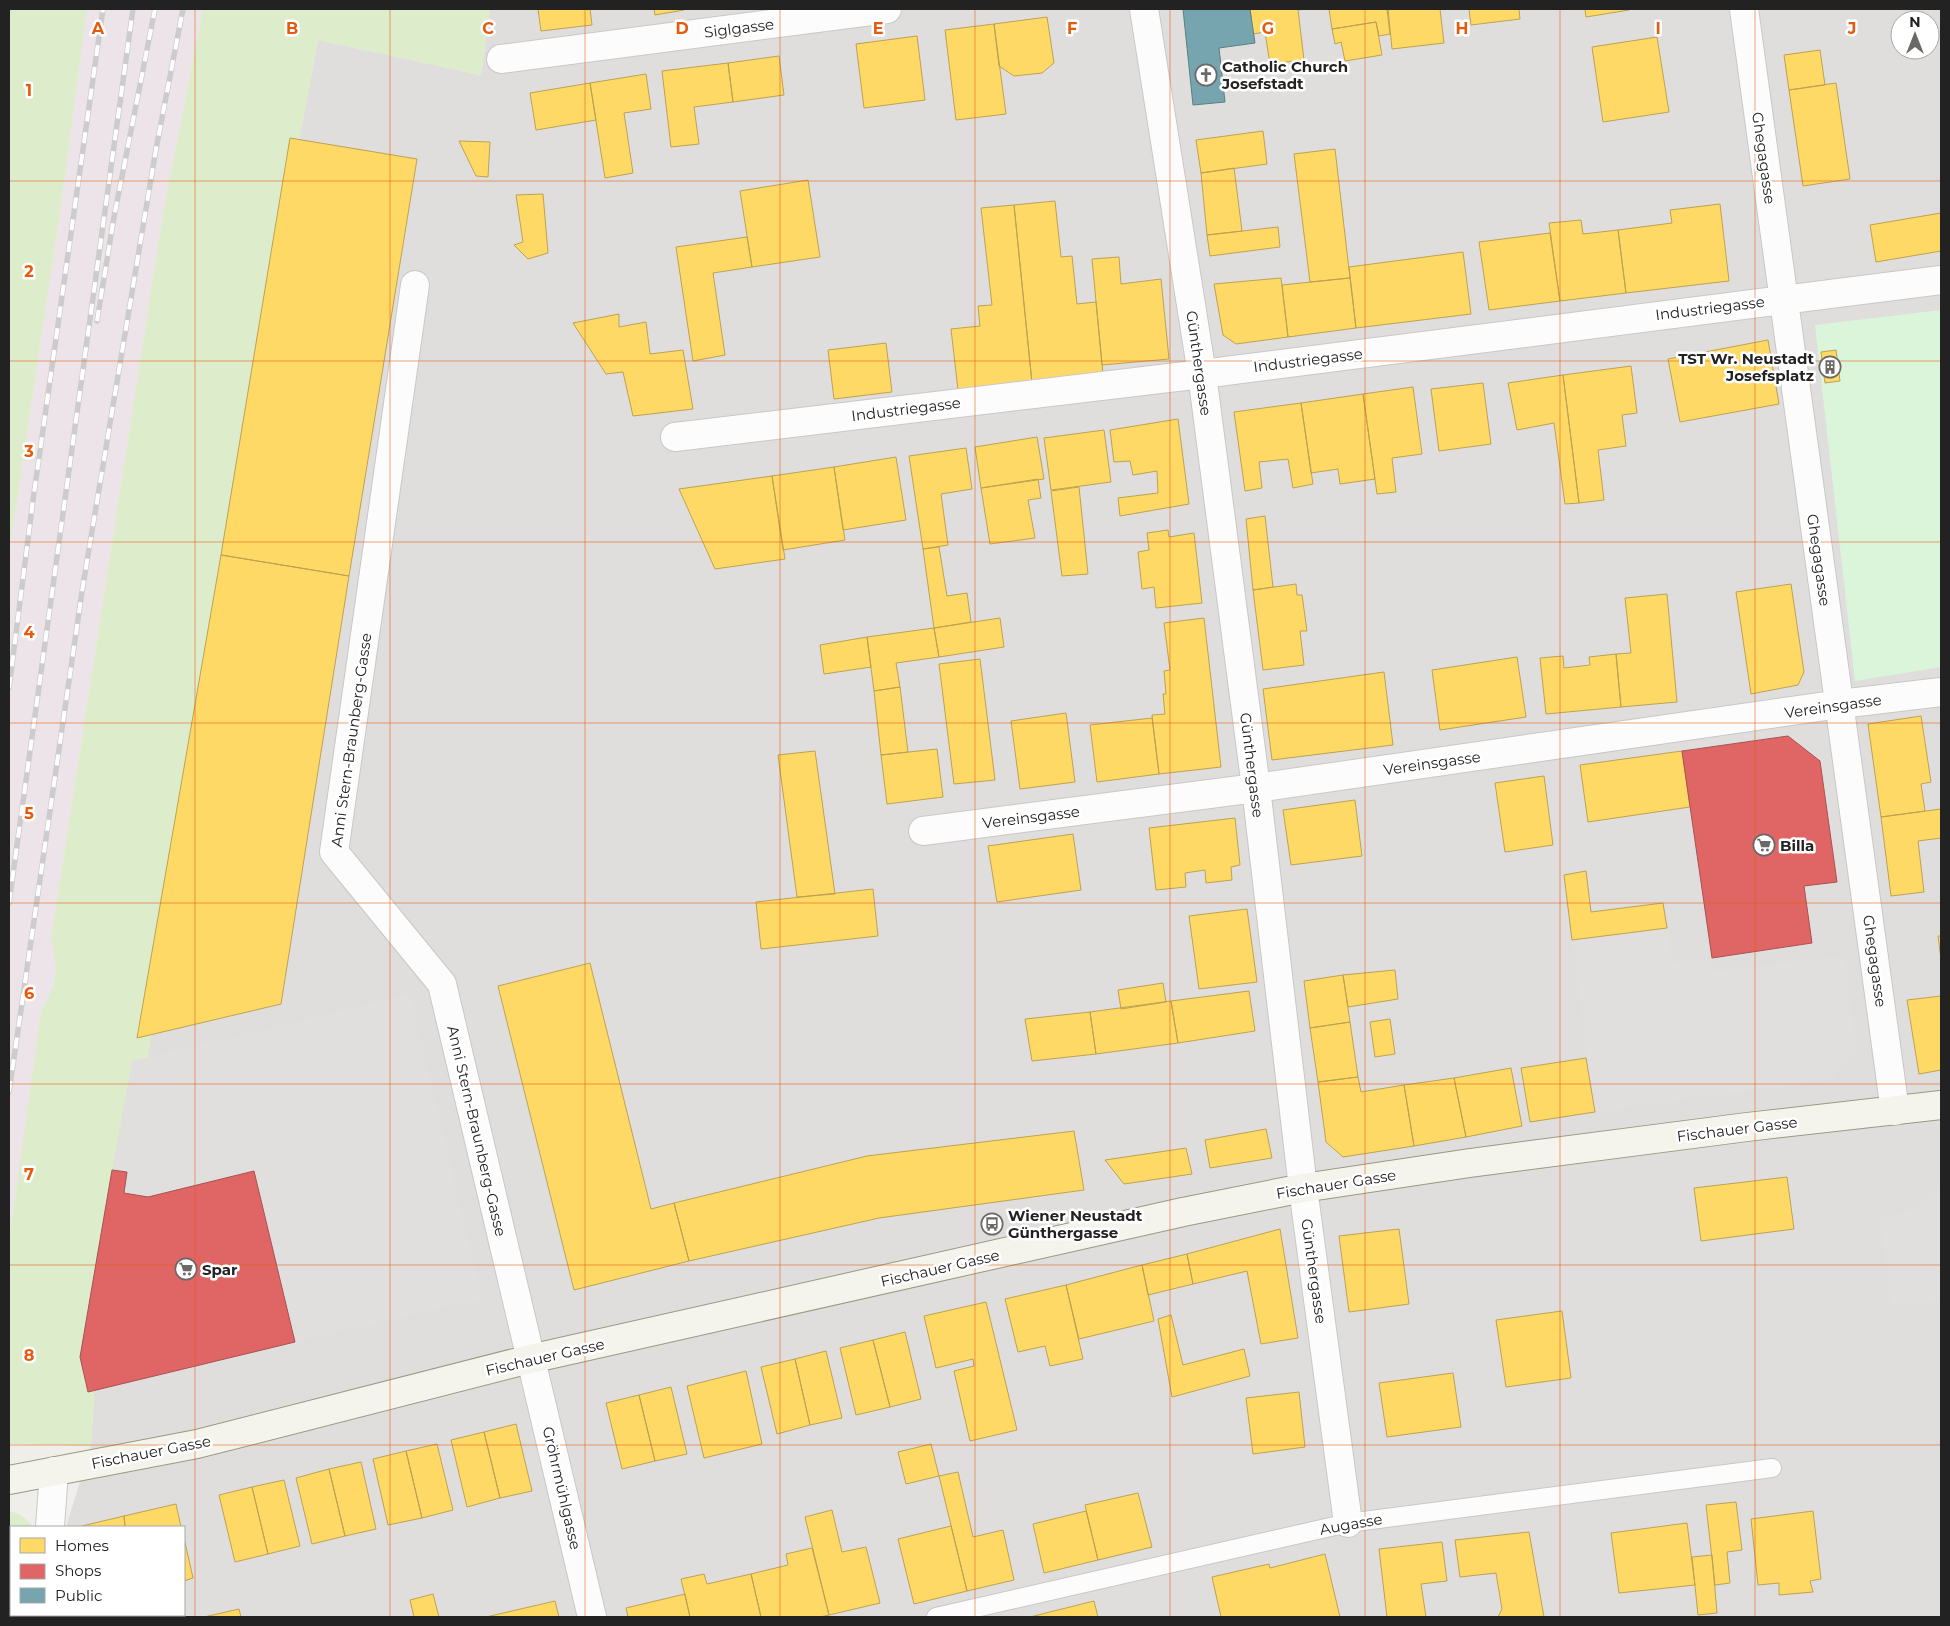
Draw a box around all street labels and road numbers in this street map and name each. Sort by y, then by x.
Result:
street label: Siglgasse [703,14,775,42]
street label: Ghegagasse [1748,111,1780,205]
street label: Industriegasse [1654,292,1766,324]
street label: Günthergasse [1182,309,1216,417]
street label: Industriegasse [1252,344,1364,376]
street label: Industriegasse [850,393,962,425]
street label: Ghegagasse [1803,513,1835,607]
street label: Anni Stern-Braunberg-Gasse [327,632,375,848]
street label: Vereinsgasse [1783,690,1883,722]
street label: Günthergasse [1236,711,1268,819]
street label: Vereinsgasse [1382,747,1482,779]
street label: Vereinsgasse [981,802,1081,832]
street label: Ghegagasse [1859,914,1891,1008]
street label: Anni Stern-Braunberg-Gasse [443,1024,511,1238]
street label: Fischauer Gasse [1676,1112,1798,1146]
street label: Fischauer Gasse [1275,1165,1397,1203]
street label: Günthergasse [1297,1217,1331,1325]
street label: Fischauer Gasse [879,1245,1001,1291]
street label: Fischauer Gasse [484,1334,606,1380]
street label: Gröhrmühlgasse [539,1425,585,1551]
street label: Fischauer Gasse [90,1431,212,1473]
street label: Augasse [1318,1509,1384,1539]

